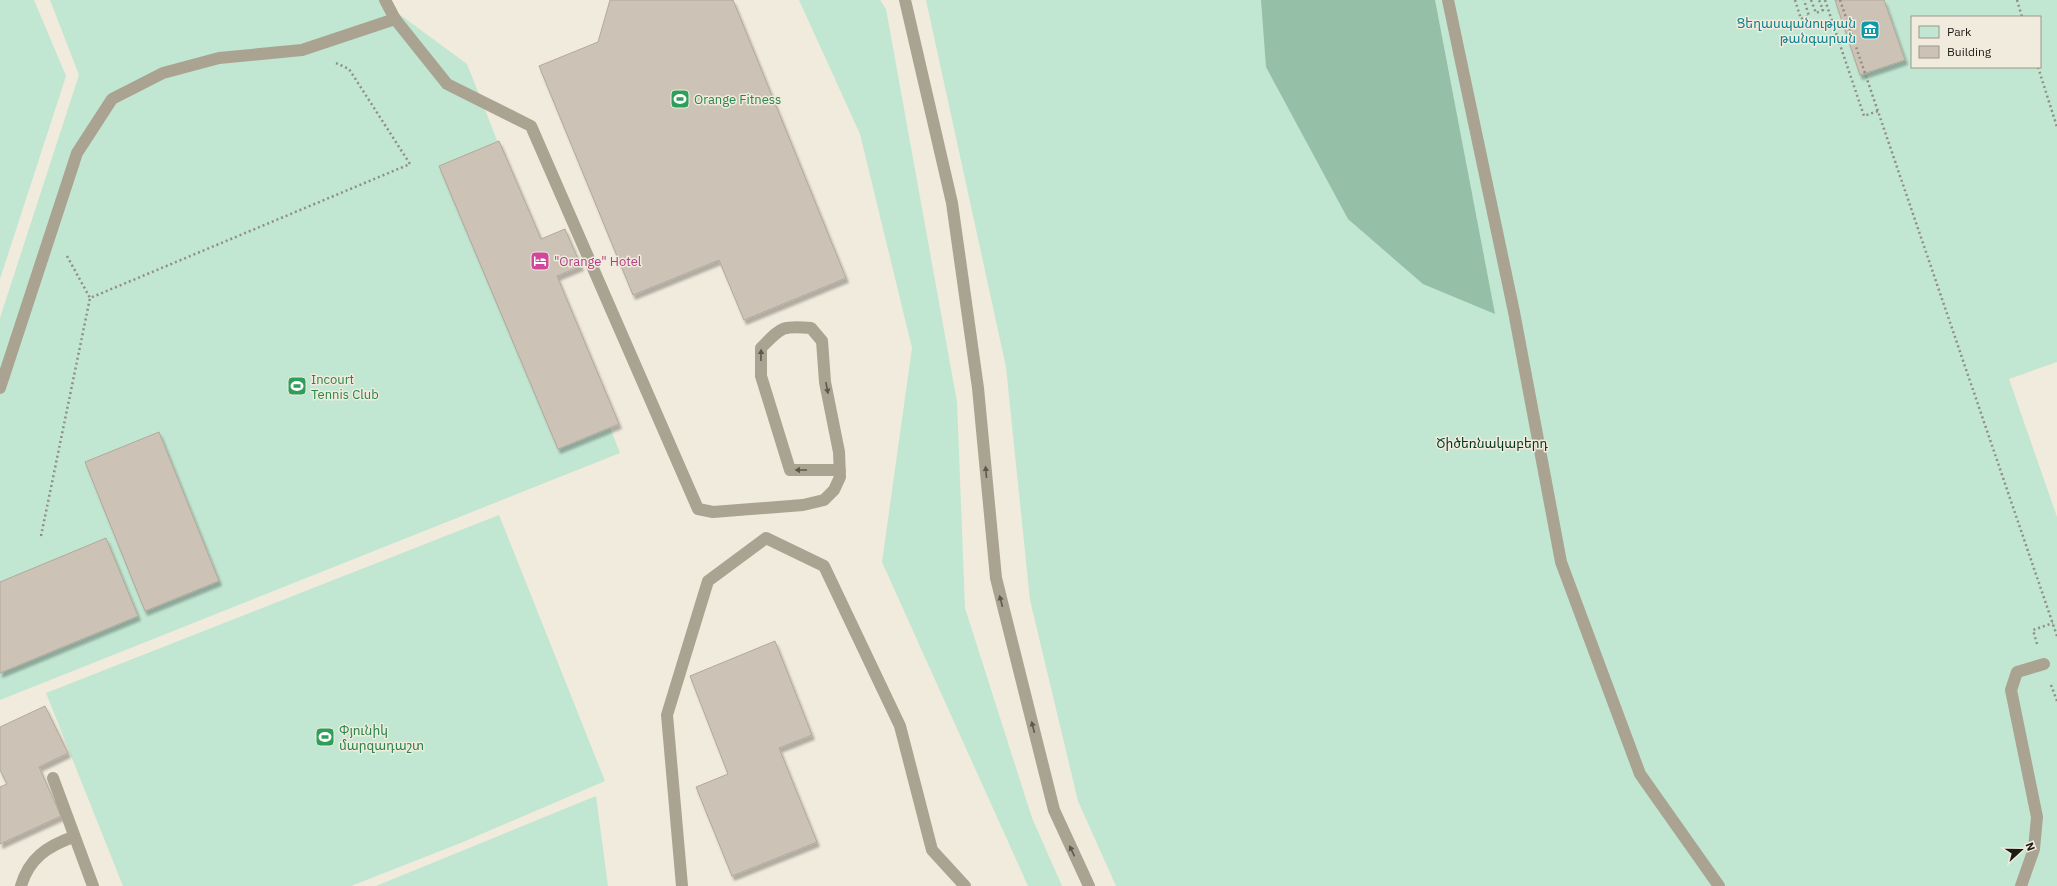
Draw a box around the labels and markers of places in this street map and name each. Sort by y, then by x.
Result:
place label: Ցեղասպանության թանգարան [1737,15,1856,47]
museum icon: Ցեղասպանության թանգարան [1859,19,1881,41]
sports icon: Orange Fitness [669,88,691,110]
place label: Orange Fitness [694,91,781,108]
hotel icon: "Orange" Hotel [529,250,551,272]
place label: "Orange" Hotel [554,253,642,270]
place label: Incourt Tennis Club [311,371,379,403]
sports icon: Incourt Tennis Club [286,375,308,397]
place label: Փյունիկ մարզադաշտ [339,722,424,754]
sports icon: Փյունիկ մարզադաշտ [314,726,336,748]

